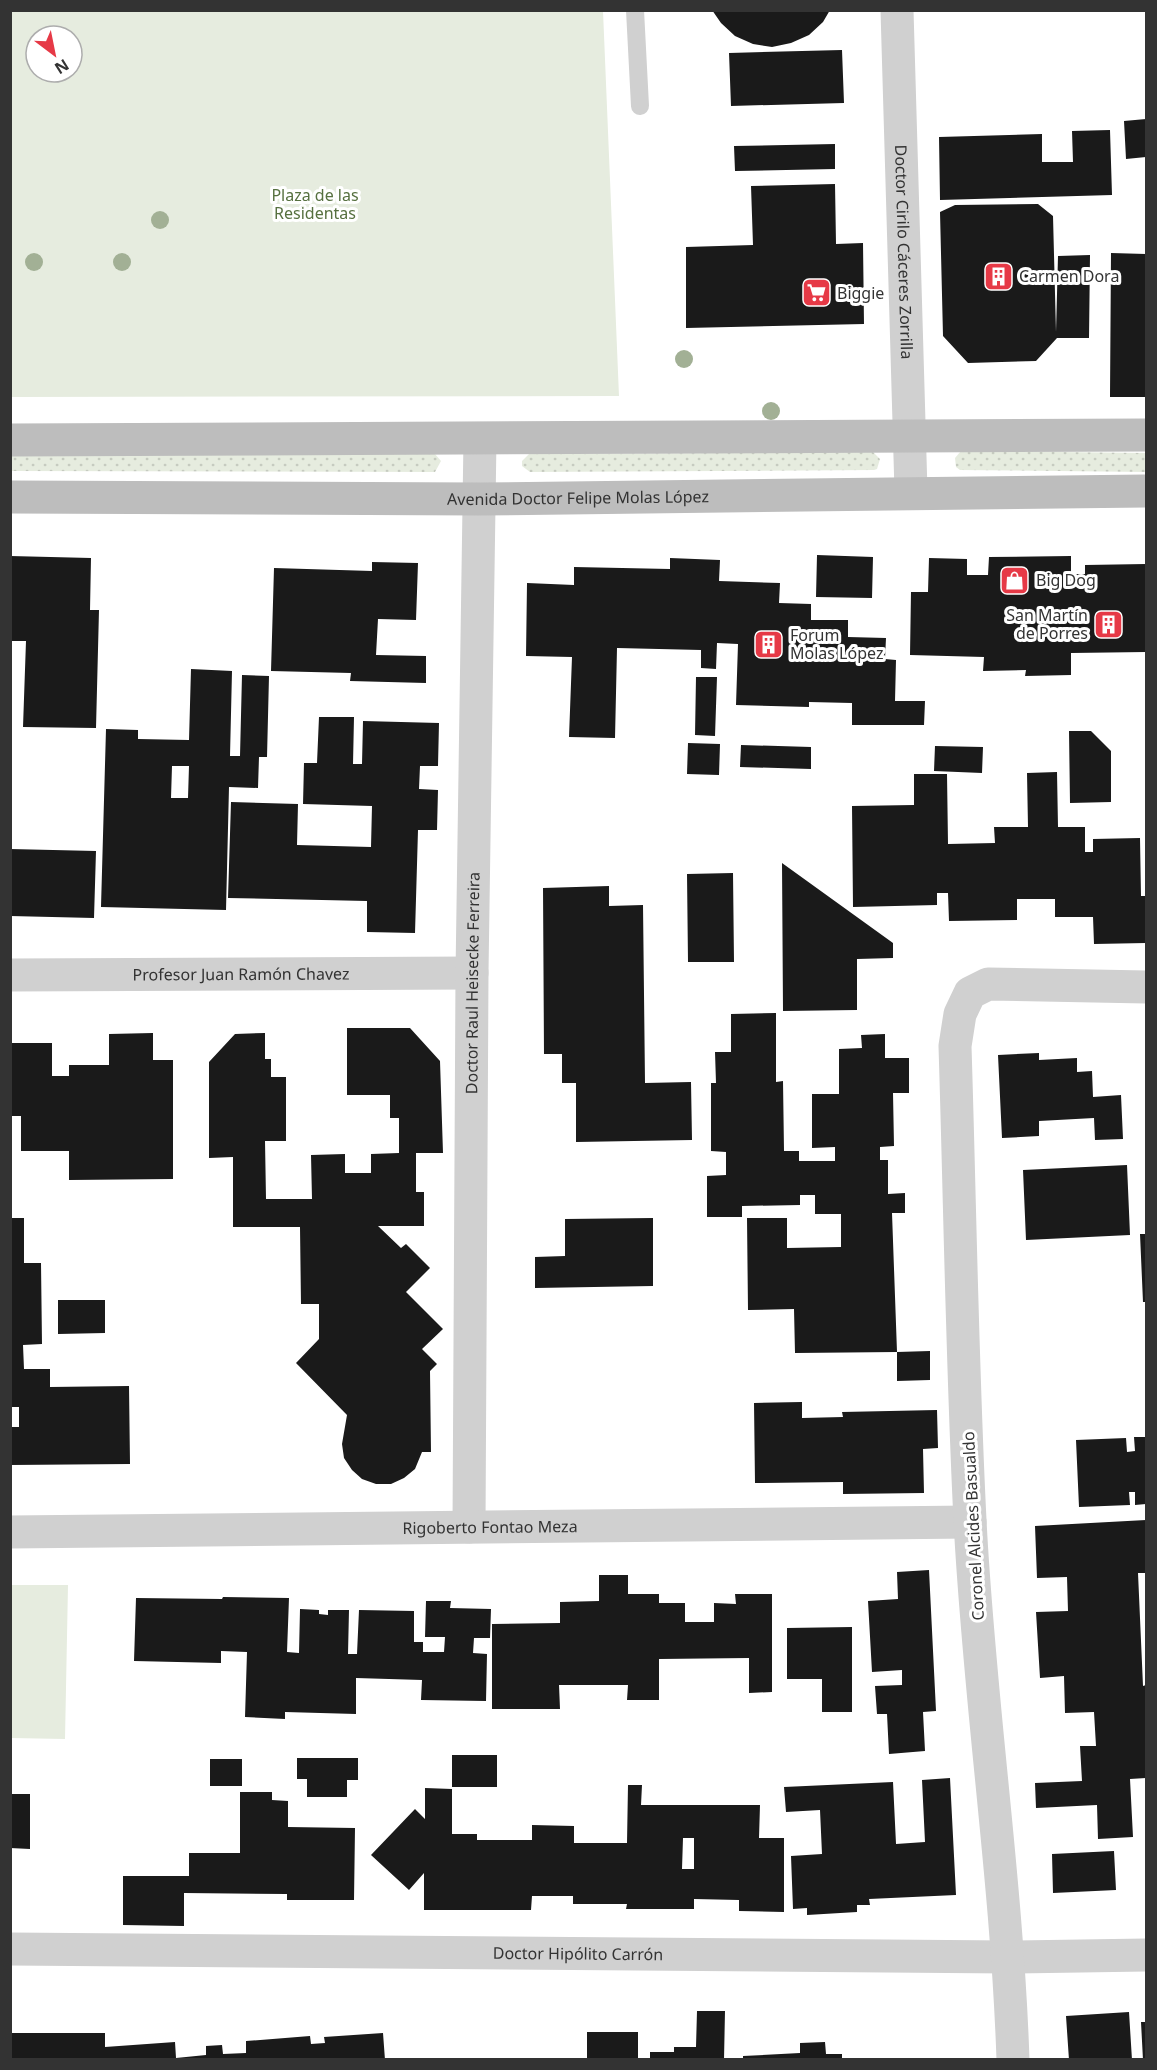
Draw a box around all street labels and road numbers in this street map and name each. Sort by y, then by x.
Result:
street label: Doctor Cirilo Cáceres Zorrilla [890,144,918,360]
street label: Avenida Doctor Felipe Molas López [447,485,709,510]
street label: Doctor Raul Heisecke Ferreira [460,872,485,1094]
street label: Profesor Juan Ramón Chavez [133,963,349,985]
street label: Coronel Alcides Basualdo [957,1431,989,1621]
street label: Rigoberto Fontao Meza [402,1515,578,1539]
street label: Doctor Hipólito Carrón [493,1942,663,1965]

